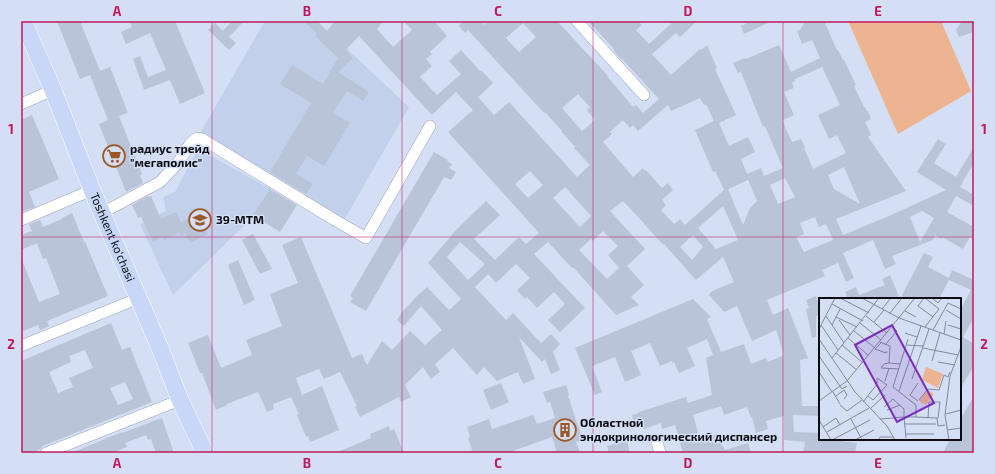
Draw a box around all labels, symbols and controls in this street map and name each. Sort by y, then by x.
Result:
text: A [113,3,122,19]
text: B [303,3,311,19]
text: C [494,3,502,19]
text: D [684,3,693,19]
text: E [874,3,882,19]
text: 1 [8,121,14,137]
text: 1 [981,121,987,137]
place label: радиус трейд "мегаполис" [130,141,210,169]
supermarket icon: радиус трейд "мегаполис" [101,143,127,169]
street label: Toshkent ko'chasi [88,190,139,284]
school or university icon: 39-MTM [187,207,213,233]
place label: 39-MTM [216,212,264,226]
inset map [819,298,961,440]
text: 2 [7,336,15,352]
text: 2 [980,336,988,352]
place label: Областной эндокринологический диспансер [580,415,777,443]
building icon: Областной эндокринологический диспансер [552,417,578,443]
text: A [113,455,122,471]
text: B [303,455,311,471]
text: C [494,455,502,471]
text: D [684,455,693,471]
text: E [874,455,882,471]

